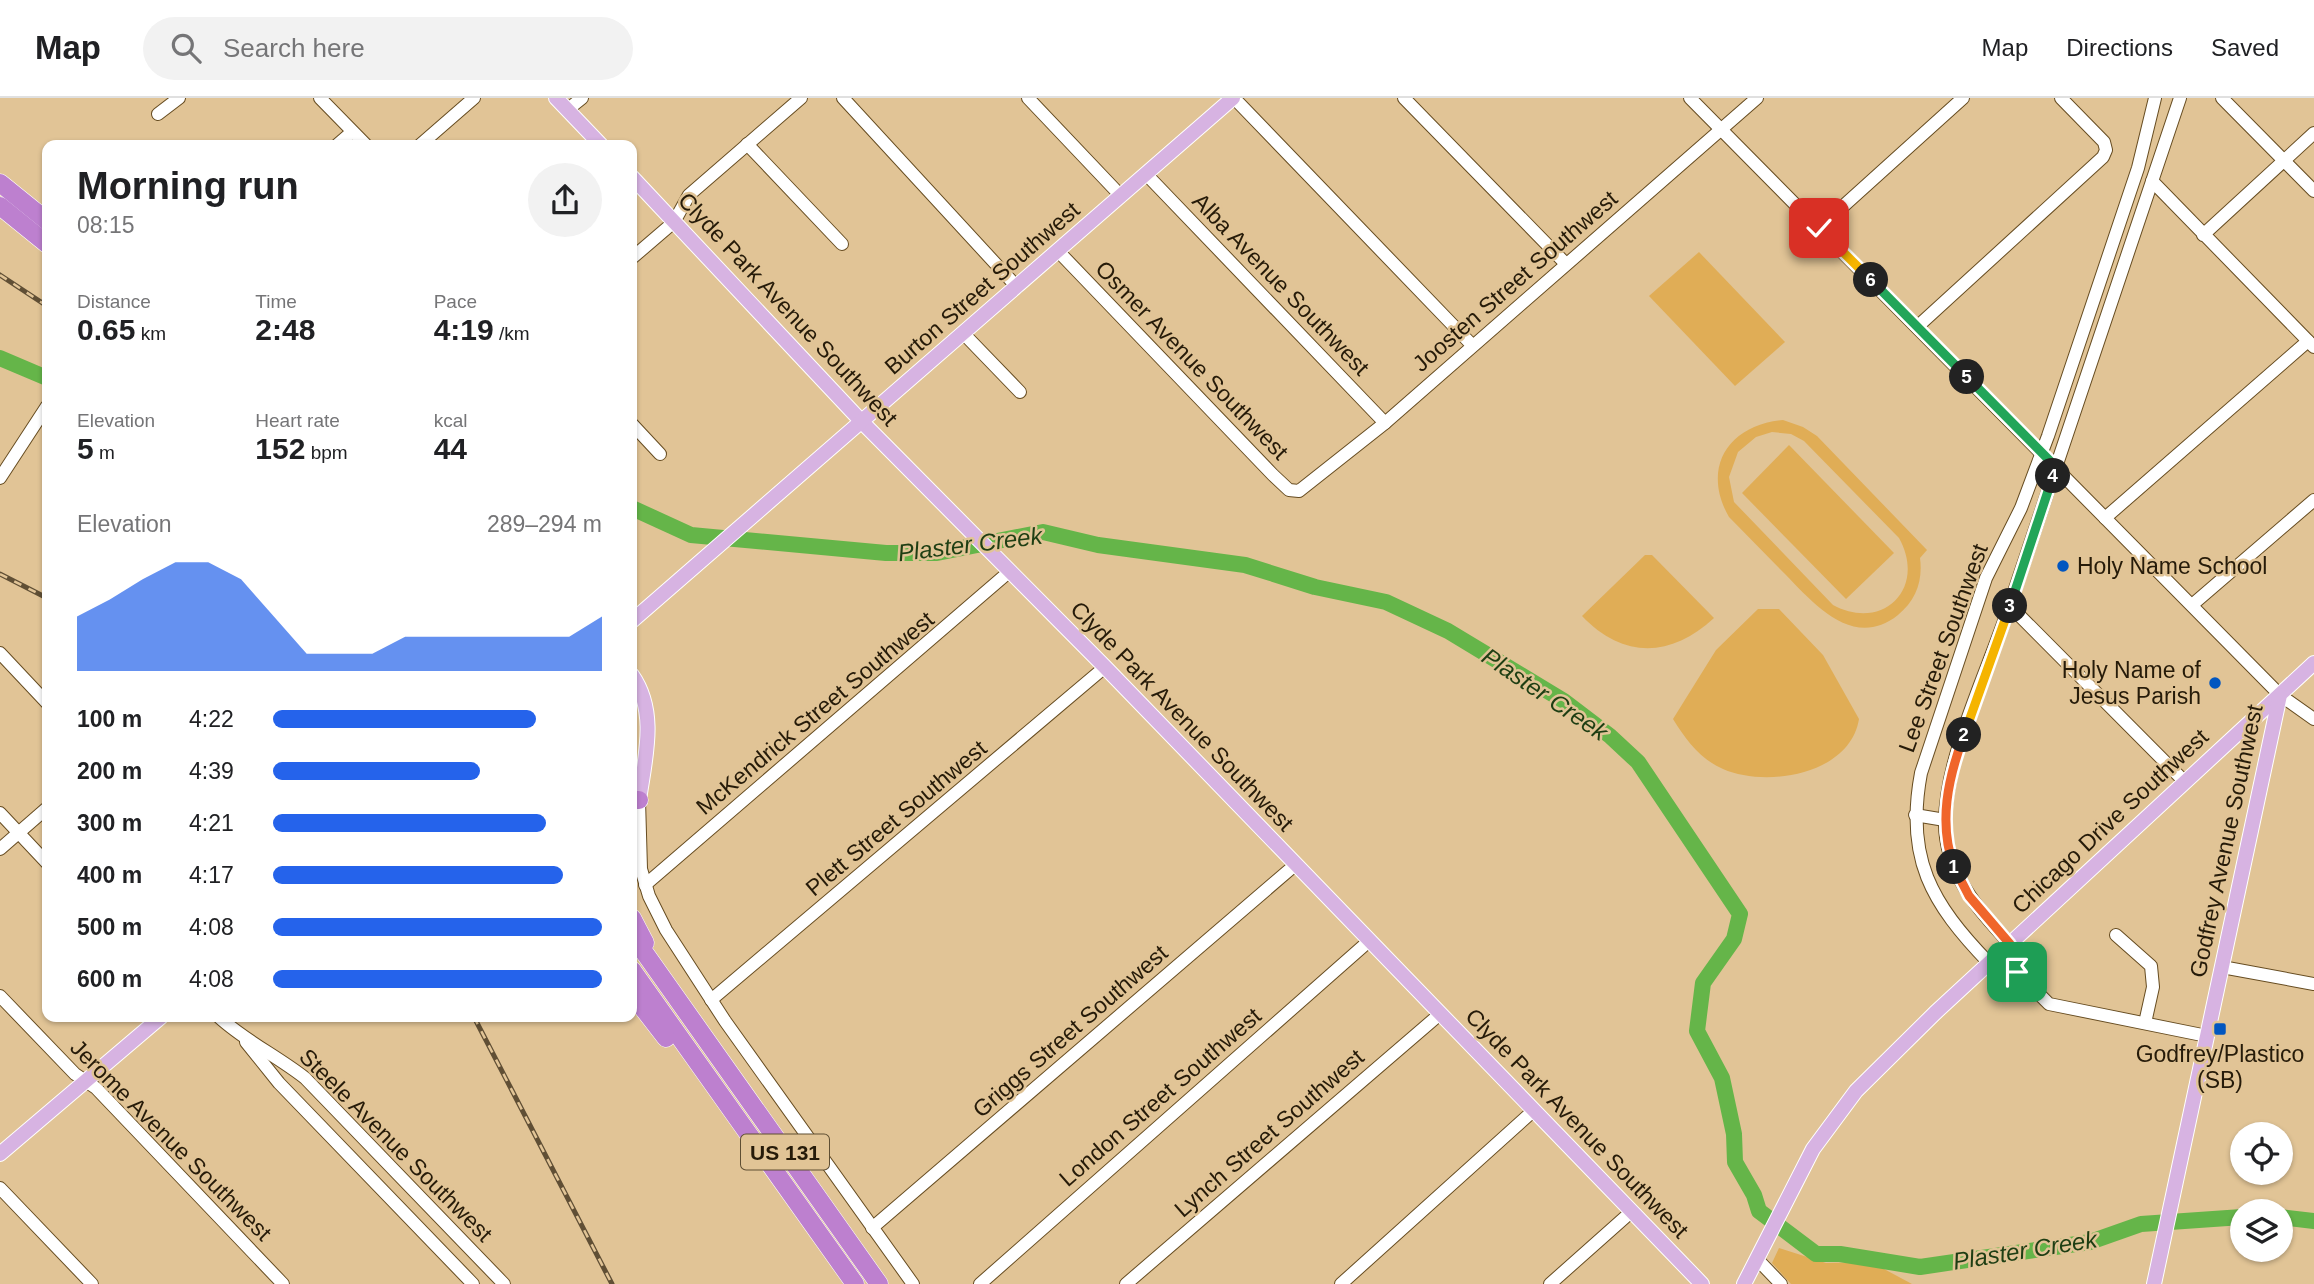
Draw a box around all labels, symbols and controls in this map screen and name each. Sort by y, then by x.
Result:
search box [143,17,633,80]
text: Map [35,29,101,66]
icon: search [167,29,205,67]
text: Search here [223,33,365,63]
text: Map [1982,34,2028,61]
text: Directions [2066,34,2173,61]
text: Saved [2211,34,2279,61]
button: share [528,163,602,237]
text: Morning run [77,165,299,207]
street label: Joosten Street Southwest [1408,185,1623,377]
street label: Clyde Park Avenue Southwest [673,187,903,431]
street label: Alba Avenue Southwest [1187,188,1375,381]
street label: Burton Street Southwest [879,196,1085,380]
pin [1789,198,1849,258]
icon: check [1800,209,1838,247]
text: 08:15 [77,212,135,238]
street label: Osmer Avenue Southwest [1090,255,1294,465]
pin: 6 [1854,262,1888,298]
text: 6 [1865,269,1876,290]
text: Distance [77,291,151,312]
text: Time [255,291,297,312]
text: Pace [434,291,477,312]
text: 0.65 [77,313,135,346]
text: 2:48 [255,313,315,346]
text: 4:19 [434,313,494,346]
text: km [135,323,166,344]
text: /km [494,323,530,344]
pin: 5 [1950,360,1984,394]
text: 5 [1961,366,1972,387]
text: Elevation [77,410,155,431]
text: Heart rate [255,410,340,431]
text: kcal [434,410,467,431]
text: 5 [77,432,94,465]
text: 152 [255,432,305,465]
text: 44 [434,432,467,465]
text: m [94,442,115,463]
text: bpm [305,442,348,463]
pin: 4 [2036,458,2070,494]
text: 4 [2047,465,2058,486]
text: Elevation [77,511,172,537]
text: 289–294 m [487,511,602,537]
water label: Plaster Creek [896,521,1046,566]
street label: Lee Street Southwest [1893,540,1993,756]
place label: Holy Name School [2077,553,2267,579]
marker: Holy Name School [2055,558,2071,574]
pin: 3 [1993,588,2028,624]
text: 3 [2004,595,2015,616]
street label: Clyde Park Avenue Southwest [1065,596,1299,837]
street label: McKendrick Street Southwest [691,606,939,820]
water label: Plaster Creek [1477,642,1614,747]
place label: Holy Name of Jesus Parish [2062,657,2202,709]
marker: Holy Name of Jesus Parish [2207,675,2223,691]
street label: Godfrey Avenue Southwest [2184,702,2268,980]
text: 100 m [77,706,142,732]
text: 4:22 [189,706,234,732]
pin: 2 [1946,718,1982,752]
street label: Chicago Drive Southwest [2007,723,2214,919]
text: 2 [1958,724,1969,745]
street label: Plett Street Southwest [800,735,992,901]
text: 200 m [77,758,142,784]
text: 4:39 [189,758,234,784]
text: 300 m [77,810,142,836]
text: 4:21 [189,810,234,836]
pin: 1 [1937,850,1972,884]
text: 1 [1948,856,1959,877]
text: 400 m [77,862,142,888]
text: 4:17 [189,862,234,888]
text: 500 m [77,914,142,940]
text: 4:08 [189,914,234,940]
street label: Griggs Street Southwest [967,939,1173,1123]
pin [1987,942,2047,1002]
icon: arrive [1998,953,2036,991]
text: 600 m [77,966,142,992]
text: 4:08 [189,966,234,992]
street label: London Street Southwest [1054,1002,1266,1192]
street label: Clyde Park Avenue Southwest [1460,1003,1694,1244]
marker: Godfrey/Plastico (SB) [2212,1021,2228,1037]
street label: Jerome Avenue Southwest [65,1034,277,1246]
place label: Godfrey/Plastico (SB) [2136,1041,2304,1093]
street label: Steele Avenue Southwest [294,1043,498,1247]
street label: Lynch Street Southwest [1169,1043,1369,1222]
map controls [2230,1122,2293,1262]
button: locate [2230,1122,2293,1185]
road number: US 131 [741,1134,829,1170]
button: layers [2230,1199,2293,1262]
water label: Plaster Creek [1951,1225,2101,1275]

